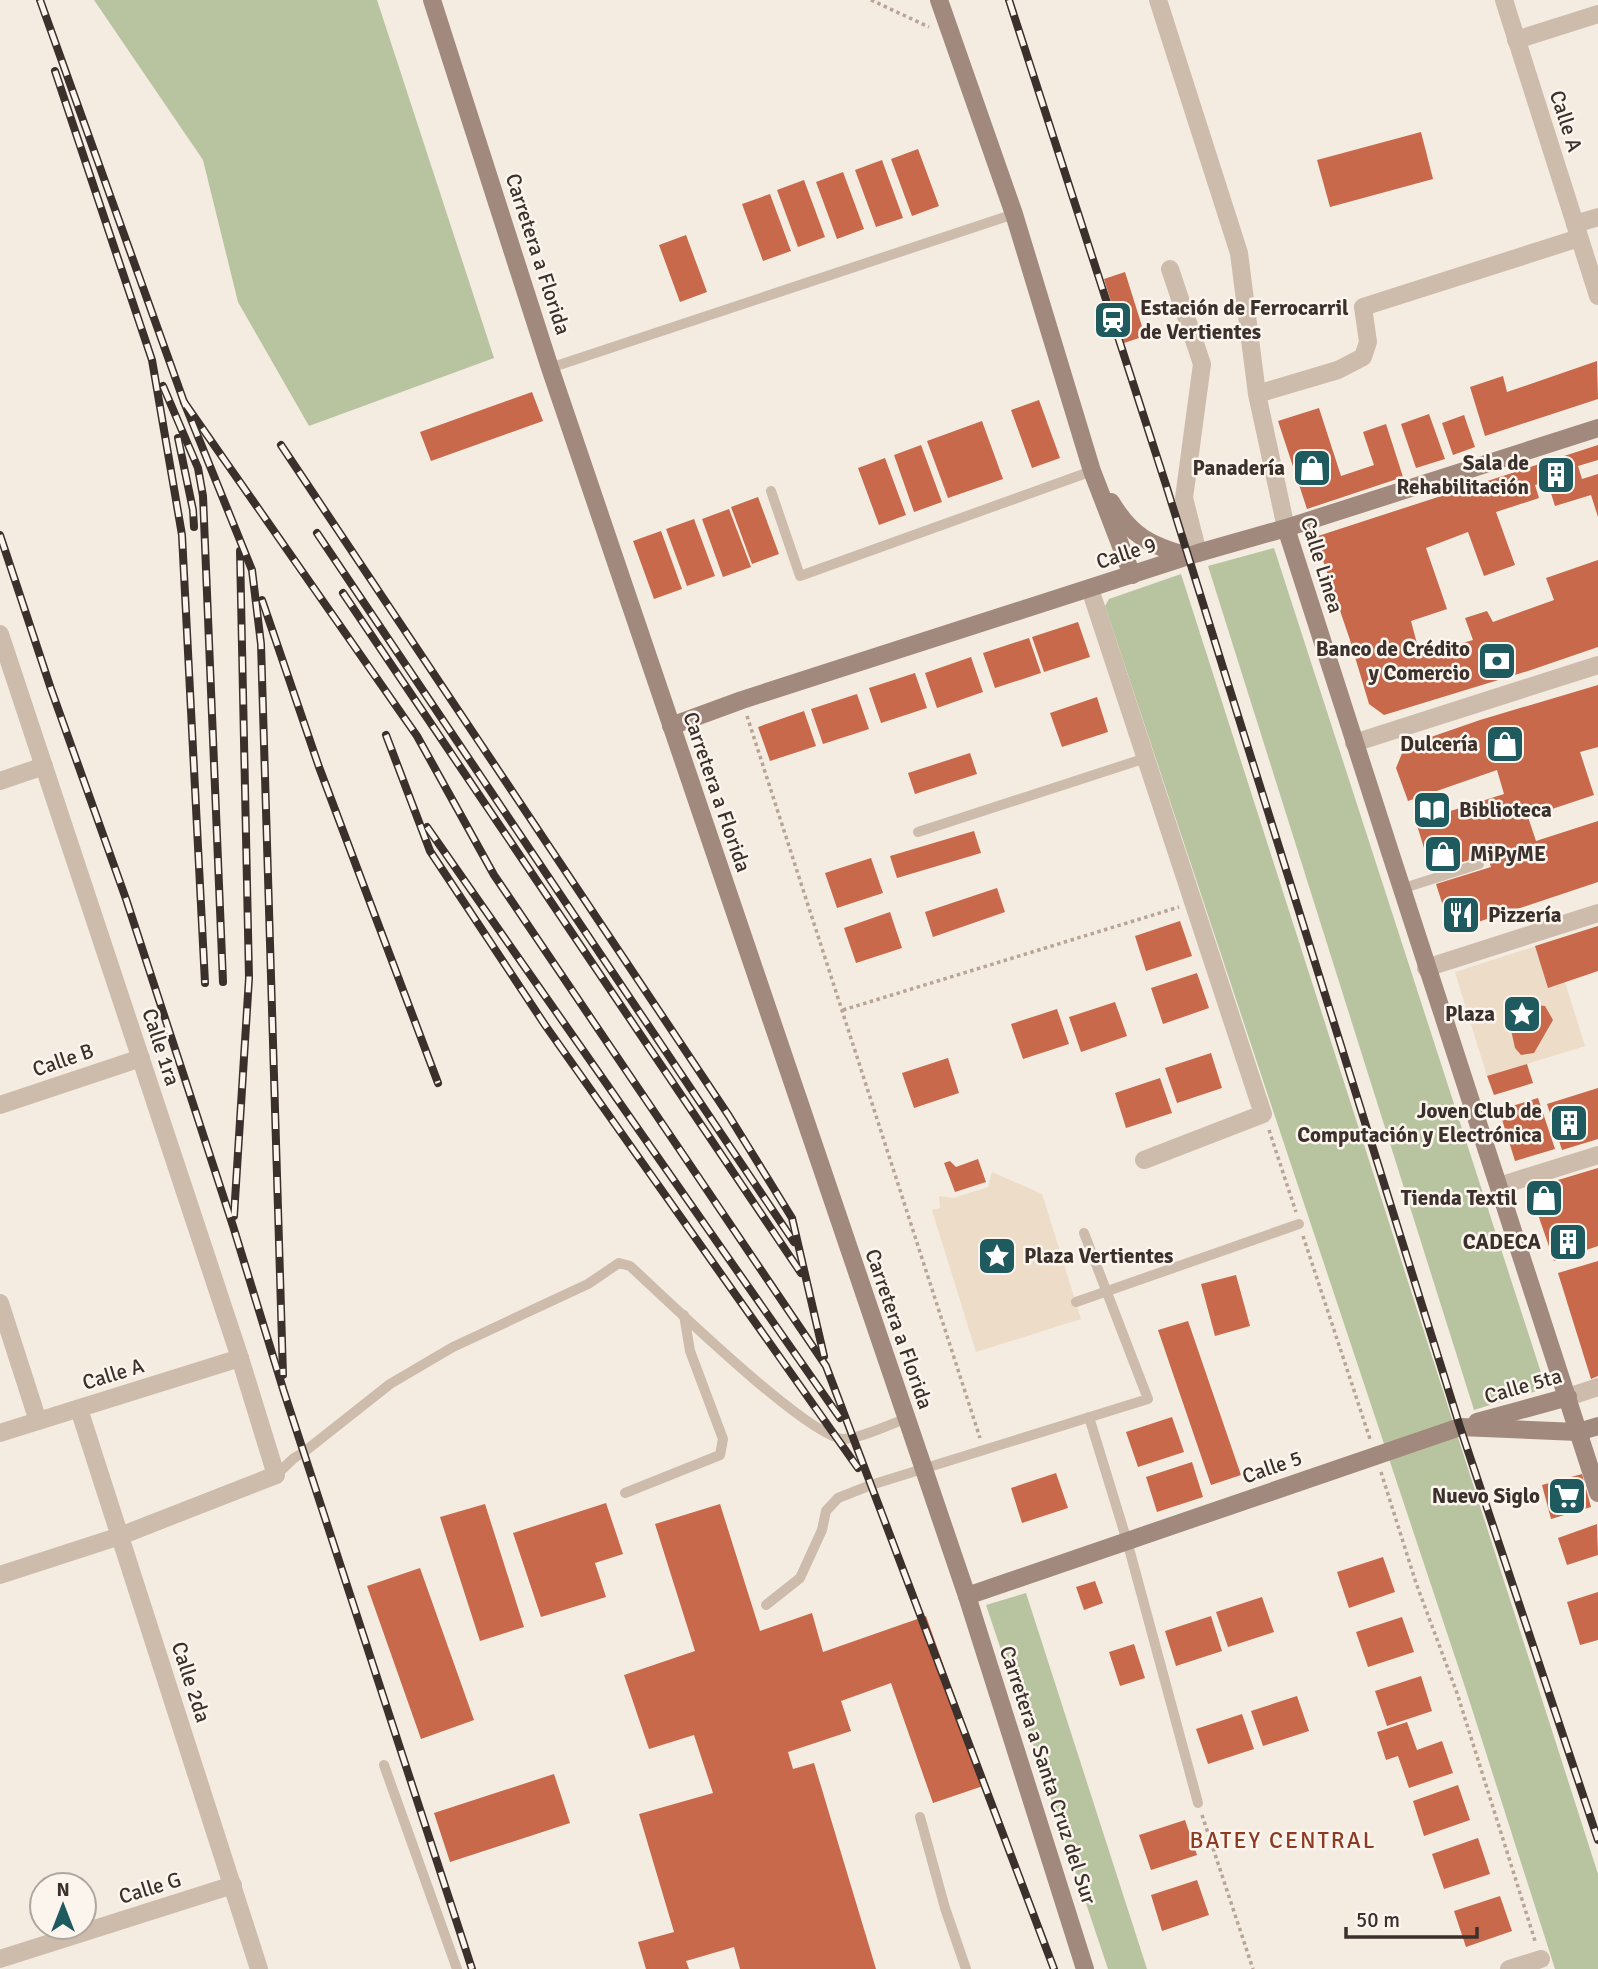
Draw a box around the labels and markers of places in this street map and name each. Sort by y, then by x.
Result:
place label: Estación de Ferrocarril de Vertientes [1140,295,1349,345]
station icon: Estación de Ferrocarril de Vertientes [1092,299,1134,341]
shop icon: Panadería [1291,447,1333,489]
place label: Sala de Rehabilitación [1396,450,1529,500]
building icon: Sala de Rehabilitación [1535,454,1577,496]
place label: Panadería [1193,455,1285,481]
place label: Banco de Crédito y Comercio [1316,636,1470,686]
bank icon: Banco de Crédito y Comercio [1476,640,1518,682]
shop icon: Dulcería [1484,723,1526,765]
place label: Dulcería [1400,731,1478,757]
library icon: Biblioteca [1411,789,1453,831]
place label: Biblioteca [1459,797,1552,823]
shop icon: MiPyME [1422,833,1464,875]
place label: MiPyME [1470,841,1546,867]
restaurant icon: Pizzería [1440,894,1482,936]
place label: Pizzería [1488,902,1562,928]
place icon: Plaza [1501,993,1543,1035]
place label: Plaza [1445,1001,1495,1027]
place label: Joven Club de Computación y Electrónica [1297,1098,1542,1148]
building icon: Joven Club de Computación y Electrónica [1548,1102,1590,1144]
shop icon: Tienda Textil [1523,1177,1565,1219]
place label: Tienda Textil [1401,1185,1517,1211]
building icon: CADECA [1547,1221,1589,1263]
place label: CADECA [1463,1229,1542,1255]
place icon: Plaza Vertientes [976,1235,1018,1277]
place label: Plaza Vertientes [1024,1243,1173,1269]
supermarket icon: Nuevo Siglo [1546,1475,1588,1517]
place label: Nuevo Siglo [1432,1483,1540,1509]

